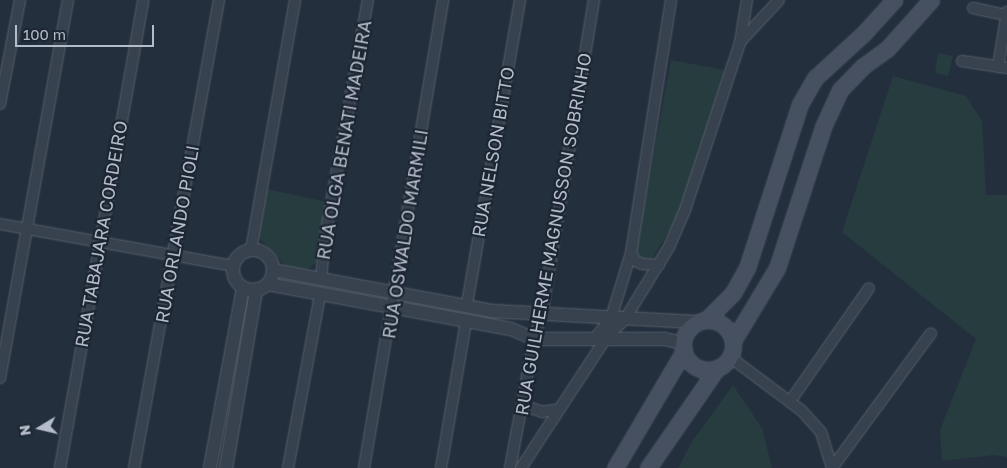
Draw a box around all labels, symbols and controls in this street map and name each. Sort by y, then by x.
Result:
scale bar [18,15,156,47]
street label: RUA OLGA BENATI MADEIRA [312,19,376,261]
text: 100 m [23,25,66,43]
street label: RUA GUILHERME MAGNUSSON SOBRINHO [510,51,596,417]
street label: RUA NELSON BITTO [467,65,519,239]
street label: RUA TABAJARA CORDEIRO [70,119,132,349]
street label: RUA OSWALDO MARMILI [378,128,432,340]
street label: RUA ORLANDO PIOLI [151,143,203,325]
north arrow [15,403,65,453]
text: N [15,424,34,437]

